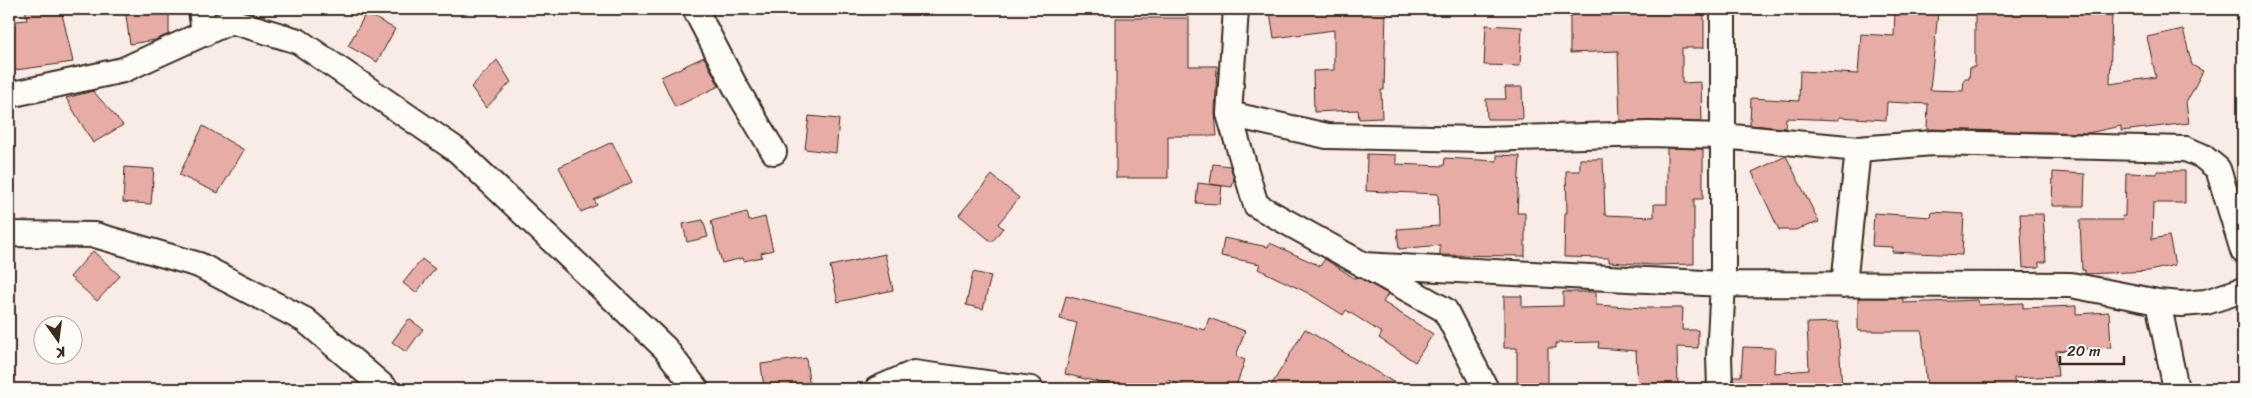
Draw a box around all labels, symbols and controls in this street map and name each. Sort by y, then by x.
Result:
north arrow [32,316,82,366]
scale bar [2060,333,2123,365]
text: 20 m [2067,338,2101,364]
text: K [52,339,69,366]

